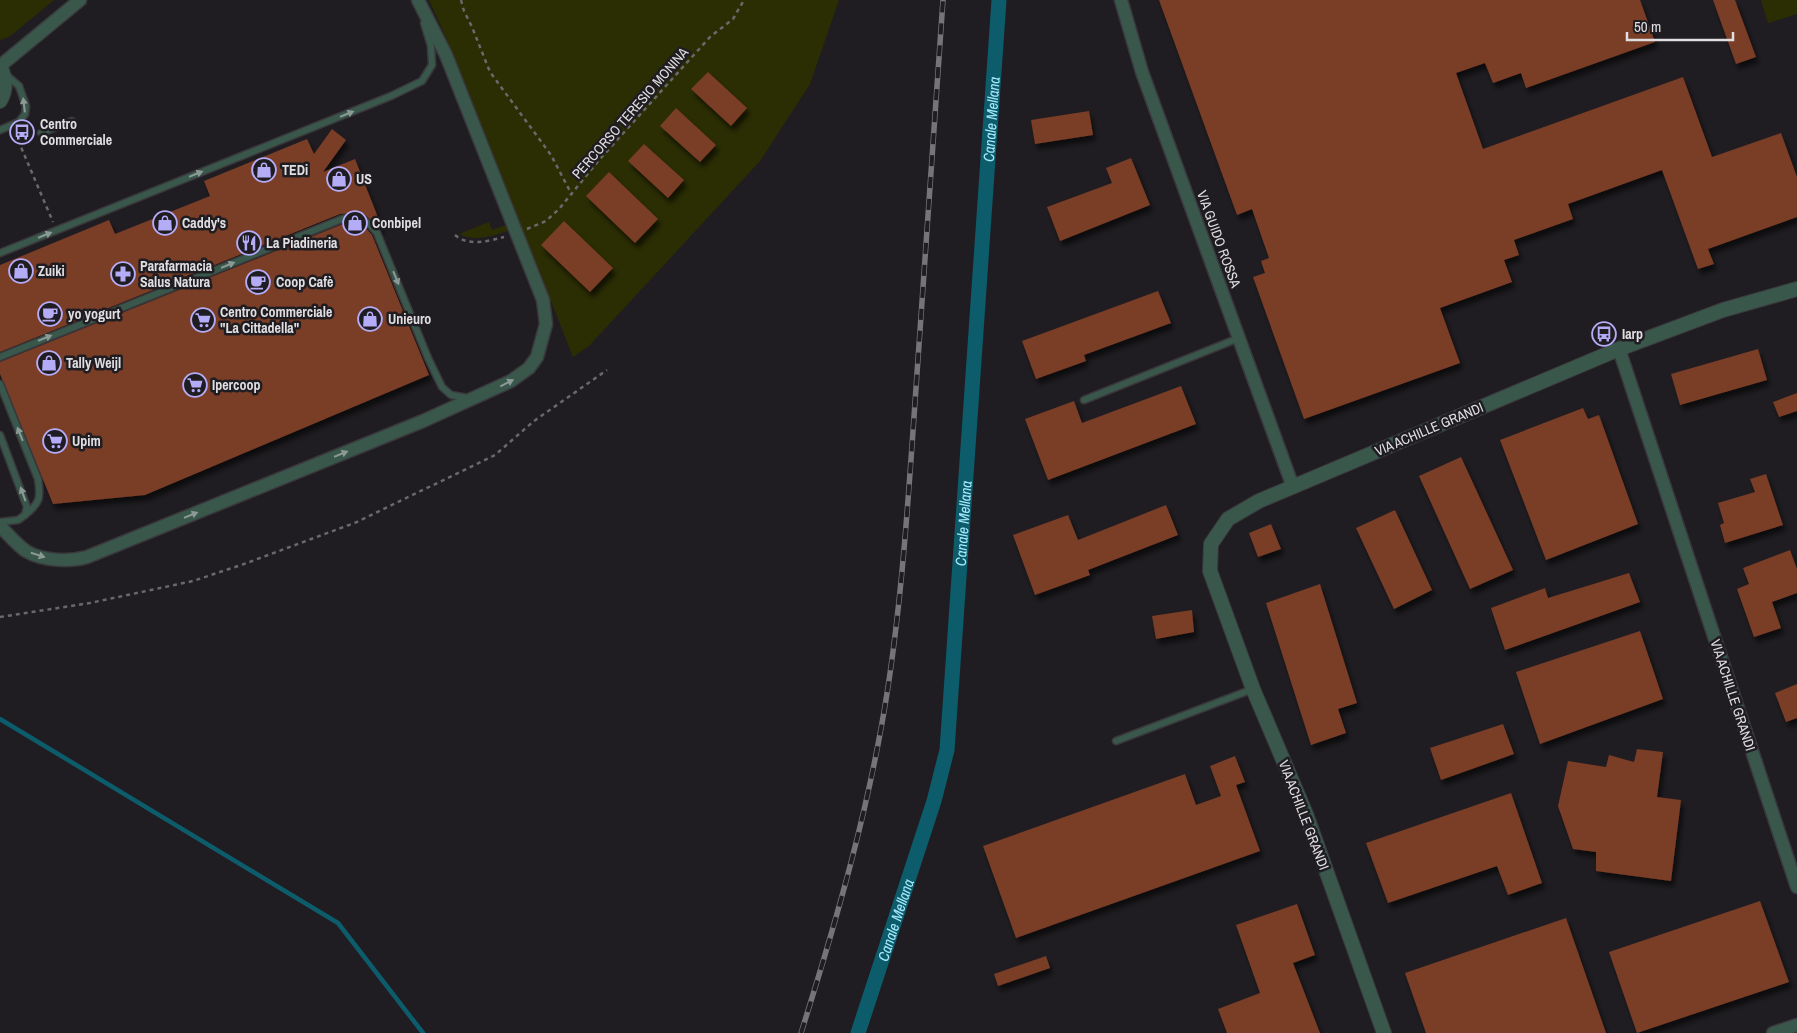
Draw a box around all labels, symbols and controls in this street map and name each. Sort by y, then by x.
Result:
scale bar [1627,10,1733,42]
text: 50 m [1634,16,1661,37]
street label: PERCORSO TERESIO MONINA [568,43,692,182]
water label: Canale Mellana [977,76,1004,163]
one-way arrow [20,96,28,112]
one-way arrow [340,109,354,117]
place label: Centro Commerciale [40,115,112,149]
bus stop icon: Centro Commerciale [9,119,35,145]
shop icon: TEDi [251,157,277,183]
place label: TEDi [282,161,308,179]
shop icon: US [326,166,352,192]
one-way arrow [189,170,203,178]
place label: US [356,170,372,188]
street label: VIA GUIDO ROSSA [1193,188,1245,290]
shop icon: Caddy's [152,210,178,236]
shop icon: Conbipel [342,210,368,236]
place label: Caddy's [182,214,226,232]
place label: Conbipel [372,214,421,232]
restaurant icon: La Piadineria [236,230,262,256]
one-way arrow [38,231,53,239]
place label: La Piadineria [266,234,338,252]
place label: Parafarmacia Salus Natura [140,257,213,291]
shop icon: Zuiki [8,258,34,284]
one-way arrow [221,260,235,268]
pharmacy icon: Parafarmacia Salus Natura [110,261,136,287]
place label: Zuiki [38,262,65,280]
cafe icon: Coop Cafè [245,269,271,295]
one-way arrow [392,271,400,285]
place label: Coop Cafè [276,273,333,291]
cafe icon: yo yogurt [37,301,63,327]
place label: Centro Commerciale "La Cittadella" [220,303,332,337]
place label: yo yogurt [68,305,120,323]
shop icon: Unieuro [357,306,383,332]
supermarket icon: Centro Commerciale "La Cittadella" [190,307,216,333]
place label: Unieuro [388,310,431,328]
bus stop icon: Iarp [1591,321,1617,347]
place label: Iarp [1622,325,1643,343]
one-way arrow [38,334,53,342]
shop icon: Tally Weijl [36,350,62,376]
place label: Tally Weijl [66,354,121,372]
supermarket icon: Ipercoop [182,372,208,398]
place label: Ipercoop [212,376,260,394]
one-way arrow [499,379,514,387]
street label: VIA ACHILLE GRANDI [1372,398,1486,460]
one-way arrow [16,427,24,441]
supermarket icon: Upim [42,428,68,454]
place label: Upim [72,432,101,450]
one-way arrow [334,450,349,458]
water label: Canale Mellana [949,480,976,567]
one-way arrow [19,487,26,502]
one-way arrow [184,511,198,519]
one-way arrow [30,552,45,559]
street label: VIA ACHILLE GRANDI [1706,637,1760,753]
street label: VIA ACHILLE GRANDI [1275,758,1333,872]
water label: Canale Mellana [872,876,918,964]

